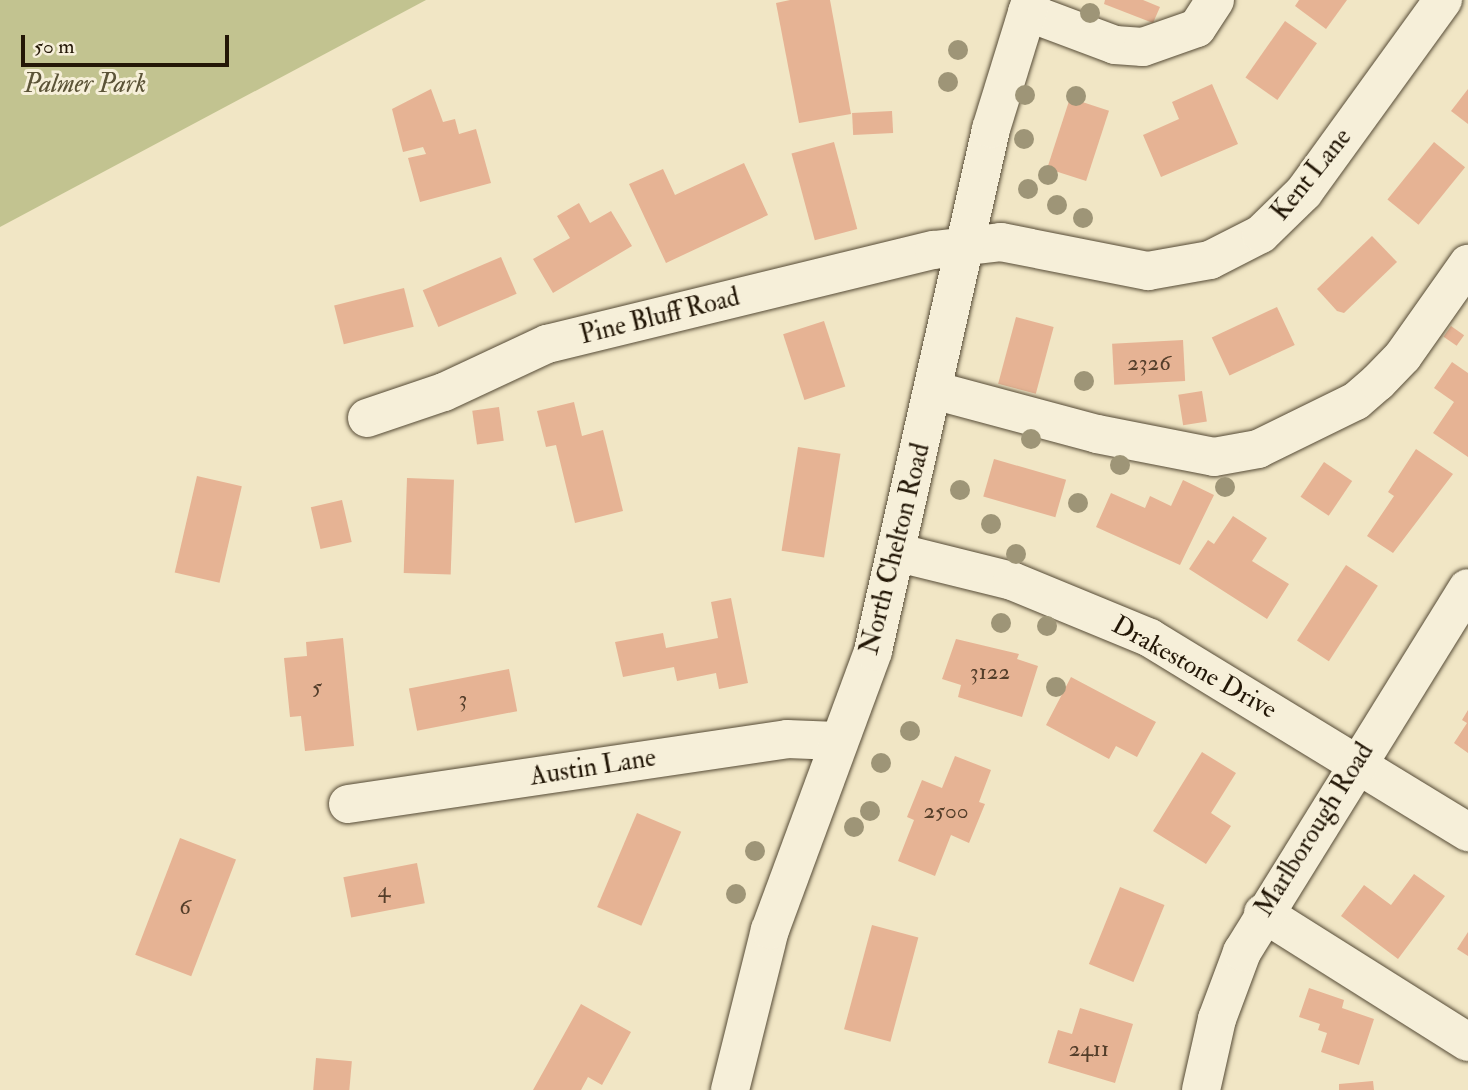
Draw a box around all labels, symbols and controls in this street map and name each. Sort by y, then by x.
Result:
scale bar [24,21,233,65]
text: 50 m [34,33,75,60]
park label: Palmer Park [24,69,146,101]
street label: Kent Lane [1265,123,1359,227]
street label: Pine Bluff Road [577,282,743,352]
house number: 2326 [1127,349,1171,377]
street label: North Chelton Road [855,440,937,658]
street label: Drakestone Drive [1106,610,1282,726]
house number: 3122 [970,658,1010,686]
house number: 5 [312,673,322,701]
house number: 3 [459,685,467,713]
street label: Marlborough Road [1249,737,1381,923]
street label: Austin Lane [528,743,658,793]
house number: 2500 [923,797,969,825]
house number: 4 [378,876,390,904]
house number: 6 [179,893,191,921]
house number: 2411 [1069,1035,1109,1063]

